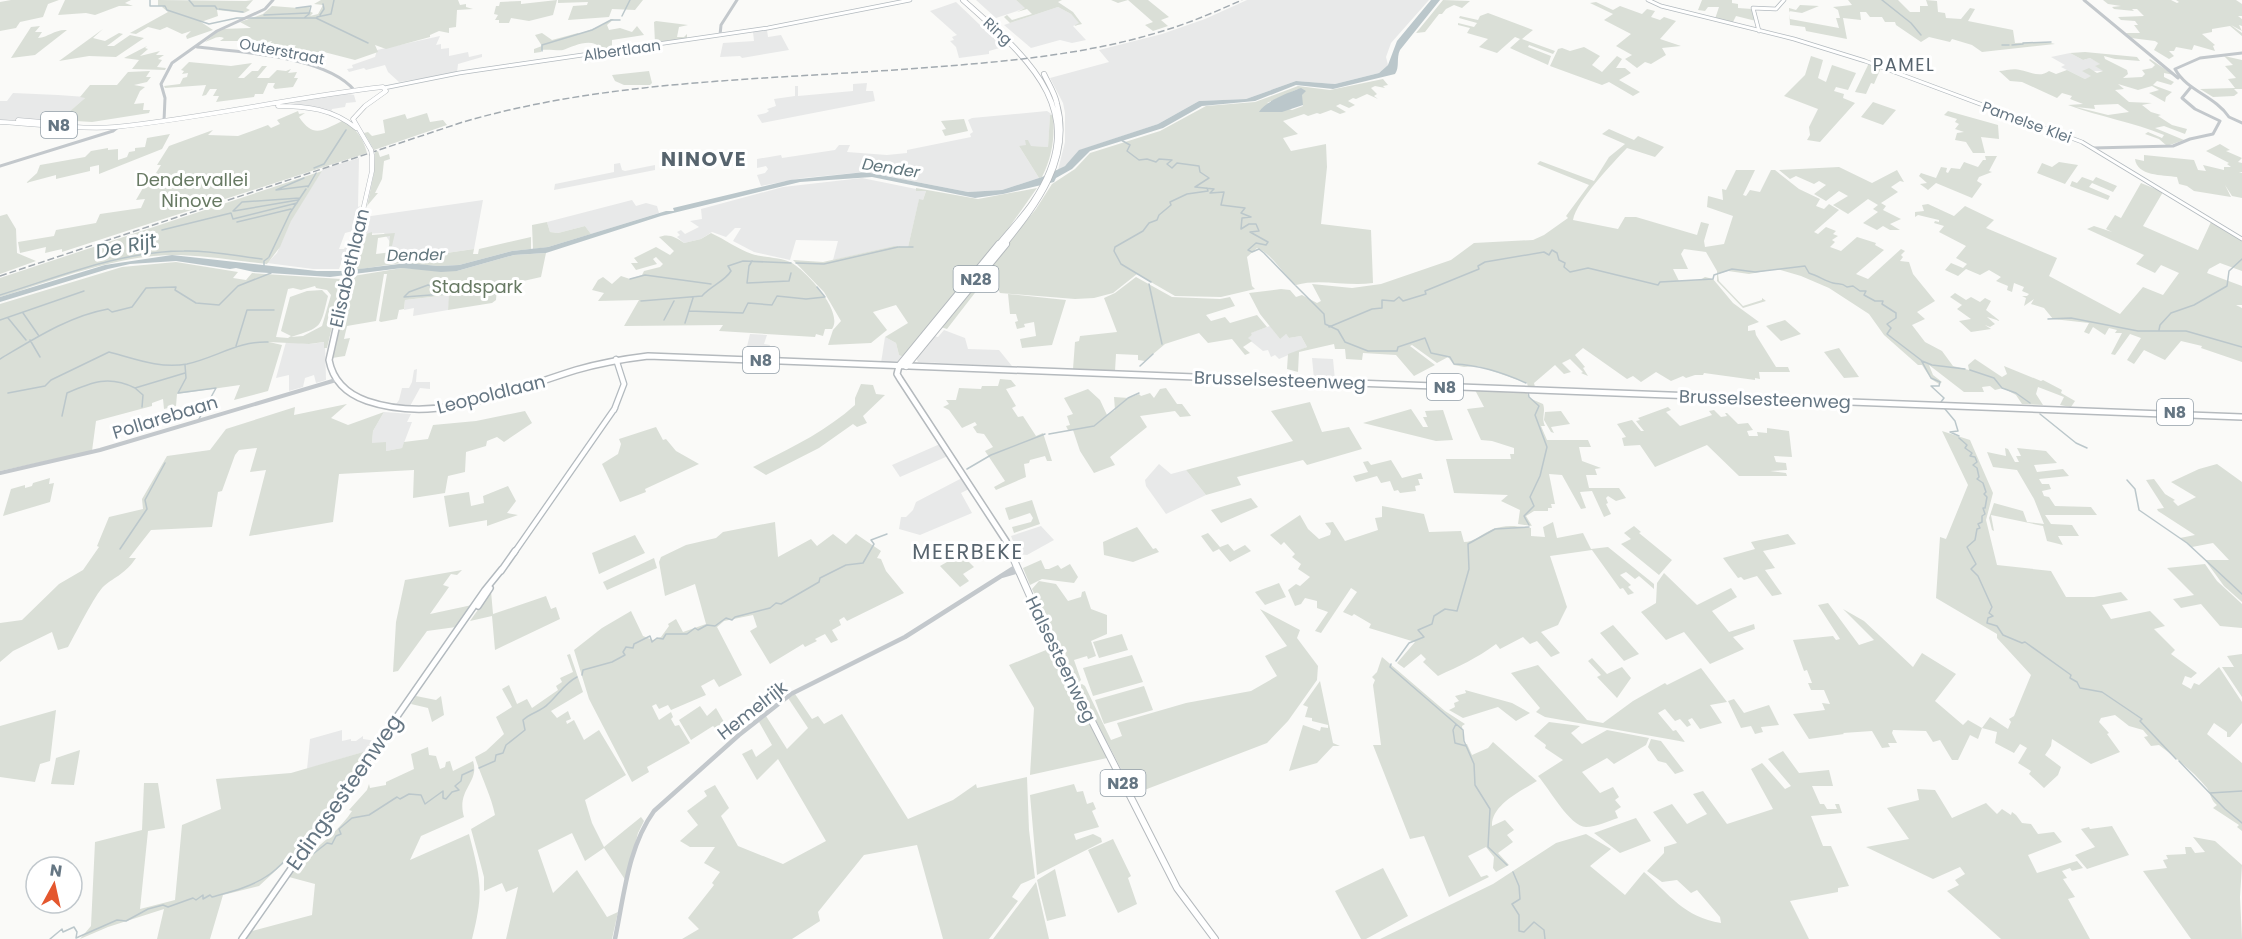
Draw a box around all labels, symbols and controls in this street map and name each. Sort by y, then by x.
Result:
street label: Ring [979,12,1017,50]
street label: Outerstraat [238,32,326,70]
street label: Albertlaan [582,34,662,66]
district label: PAMEL [1873,52,1935,77]
street label: Pamelse Klei [1979,96,2075,148]
road number: N8 [41,112,77,138]
district label: NINOVE [661,145,747,173]
water label: Dender [860,152,923,184]
park label: Dendervallei Ninove [136,167,248,213]
street label: Elisabethlaan [323,206,375,330]
water label: De Rijt [93,226,160,266]
water label: Dender [387,243,446,267]
road number: N28 [954,266,998,292]
park label: Stadspark [431,274,523,299]
road number: N8 [743,347,779,373]
street label: Brusselsesteenweg [1194,365,1366,395]
street label: Leopoldlaan [434,368,548,420]
road number: N8 [1427,374,1463,400]
street label: Brusselsesteenweg [1679,384,1851,414]
street label: Pollarebaan [109,389,221,445]
road number: N8 [2157,399,2193,425]
district label: MEERBEKE [912,537,1024,566]
street label: Halsesteenweg [1020,592,1102,726]
street label: Hemelrijk [712,674,793,745]
street label: Edingsesteenweg [279,708,409,876]
road number: N28 [1100,770,1146,796]
north arrow [24,855,84,915]
text: N [48,858,64,883]

